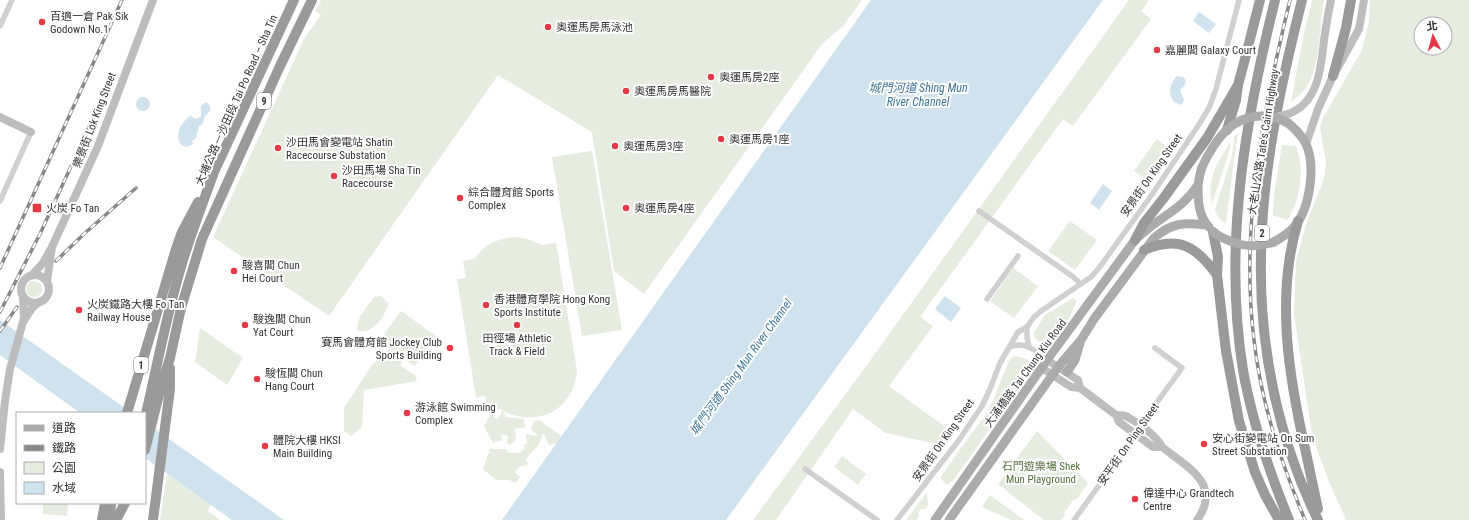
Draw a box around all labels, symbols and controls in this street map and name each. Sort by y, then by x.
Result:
place label: 百適一倉 Pak Sik Godown No.1 [50,10,129,36]
street label: 大埔公路－沙田段 Tai Po Road – Sha Tin [193,13,280,188]
north arrow [1413,16,1453,56]
marker: 百適一倉 Pak Sik Godown No.1 [37,17,47,27]
text: 北 [1426,20,1438,34]
place label: 奧運馬房馬泳池 [556,21,633,34]
marker: 奧運馬房馬泳池 [543,22,553,32]
place label: 嘉麗閣 Galaxy Court [1165,44,1256,57]
marker: 嘉麗閣 Galaxy Court [1152,45,1162,55]
street label: 大老山公路 Tate's Cairn Highway [1246,68,1282,216]
street label: 樂景街 Lok King Street [70,71,119,170]
place label: 奧運馬房2座 [719,71,779,84]
marker: 奧運馬房2座 [706,72,716,82]
water label: 城門河道 Shing Mun River Channel [868,81,968,109]
place label: 奧運馬房馬醫院 [634,85,711,98]
marker: 奧運馬房馬醫院 [621,86,631,96]
road number: 9 [257,93,271,109]
street label: 安景街 On King Street [1118,132,1185,219]
place label: 奧運馬房1座 [729,133,789,146]
marker: 奧運馬房1座 [716,134,726,144]
place label: 沙田馬會變電站 Shatin Racecourse Substation [286,136,393,162]
place label: 奧運馬房3座 [623,140,683,153]
marker: 奧運馬房3座 [610,141,620,151]
marker: 沙田馬會變電站 Shatin Racecourse Substation [273,143,283,153]
place label: 沙田馬場 Sha Tin Racecourse [342,164,421,190]
marker: 沙田馬場 Sha Tin Racecourse [329,171,339,181]
place label: 綜合體育館 Sports Complex [468,186,554,212]
marker: 綜合體育館 Sports Complex [455,193,465,203]
marker: 火炭 Fo Tan [31,202,43,214]
place label: 火炭 Fo Tan [46,202,99,215]
place label: 奧運馬房4座 [634,202,694,215]
marker: 奧運馬房4座 [621,203,631,213]
road number: 2 [1255,225,1269,241]
place label: 駿喜閣 Chun Hei Court [242,259,300,285]
marker: 駿喜閣 Chun Hei Court [229,266,239,276]
place label: 香港體育學院 Hong Kong Sports Institute [494,293,610,319]
water label: 城門河道 Shing Mun River Channel [687,296,795,438]
place label: 火炭鐵路大樓 Fo Tan Railway House [87,298,184,324]
marker: 香港體育學院 Hong Kong Sports Institute [481,300,491,310]
marker: 火炭鐵路大樓 Fo Tan Railway House [74,305,84,315]
place label: 駿逸閣 Chun Yat Court [253,313,311,339]
street label: 大涌橋路 Tai Chung Kiu Road [982,317,1069,430]
marker: 駿逸閣 Chun Yat Court [240,320,250,330]
marker: 田徑場 Athletic Track & Field [512,320,522,330]
place label: 田徑場 Athletic Track & Field [483,332,551,358]
place label: 賽馬會體育館 Jockey Club Sports Building [321,336,442,362]
marker: 賽馬會體育館 Jockey Club Sports Building [445,343,455,353]
road number: 1 [134,357,148,373]
place label: 駿恆閣 Chun Hang Court [265,367,323,393]
marker: 駿恆閣 Chun Hang Court [252,374,262,384]
street label: 安景街 On King Street [910,397,977,484]
place label: 游泳館 Swimming Complex [415,401,496,427]
street label: 安平街 On Ping Street [1095,401,1162,488]
marker: 游泳館 Swimming Complex [402,408,412,418]
legend [16,412,146,504]
text: 道路 [52,421,76,435]
place label: 安心街變電站 On Sum Street Substation [1212,432,1314,458]
place label: 體院大樓 HKSI Main Building [273,434,341,460]
marker: 安心街變電站 On Sum Street Substation [1199,439,1209,449]
text: 鐵路 [52,441,76,455]
marker: 體院大樓 HKSI Main Building [260,441,270,451]
park label: 石門遊樂場 Shek Mun Playground [1002,460,1080,486]
text: 公園 [52,461,76,475]
text: 水域 [52,481,76,495]
place label: 偉達中心 Grandtech Centre [1143,487,1234,513]
marker: 偉達中心 Grandtech Centre [1130,494,1140,504]

